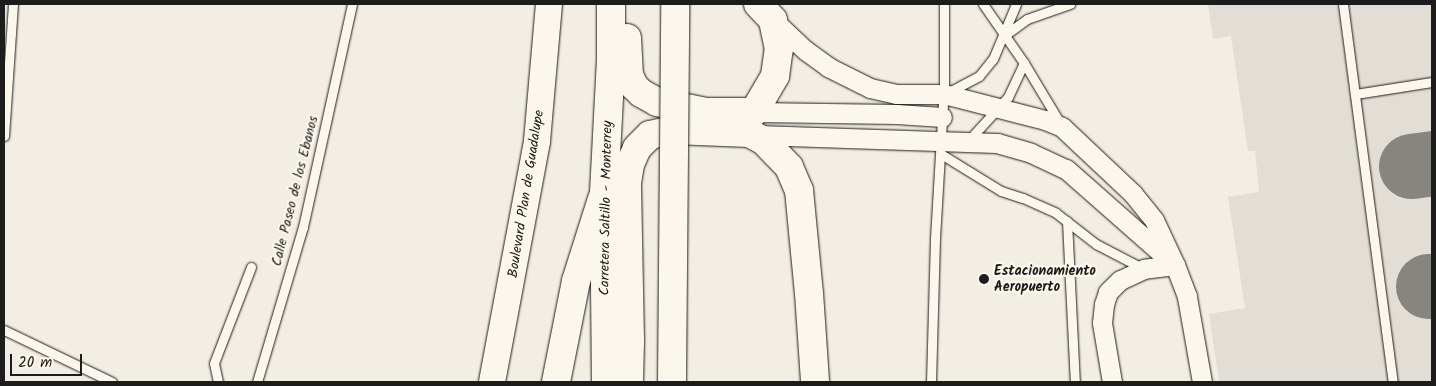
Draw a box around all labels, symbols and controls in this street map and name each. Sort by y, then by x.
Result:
street label: Boulevard Plan de Guadalupe [504,109,548,279]
street label: Calle Paseo de los Ebanos [268,114,322,268]
street label: Carretera Saltillo - Monterrey [596,120,616,296]
place label: Estacionamiento Aeropuerto [994,263,1096,296]
marker: Estacionamiento Aeropuerto [978,273,990,285]
scale bar [12,344,85,376]
text: 20 m [18,351,52,375]

